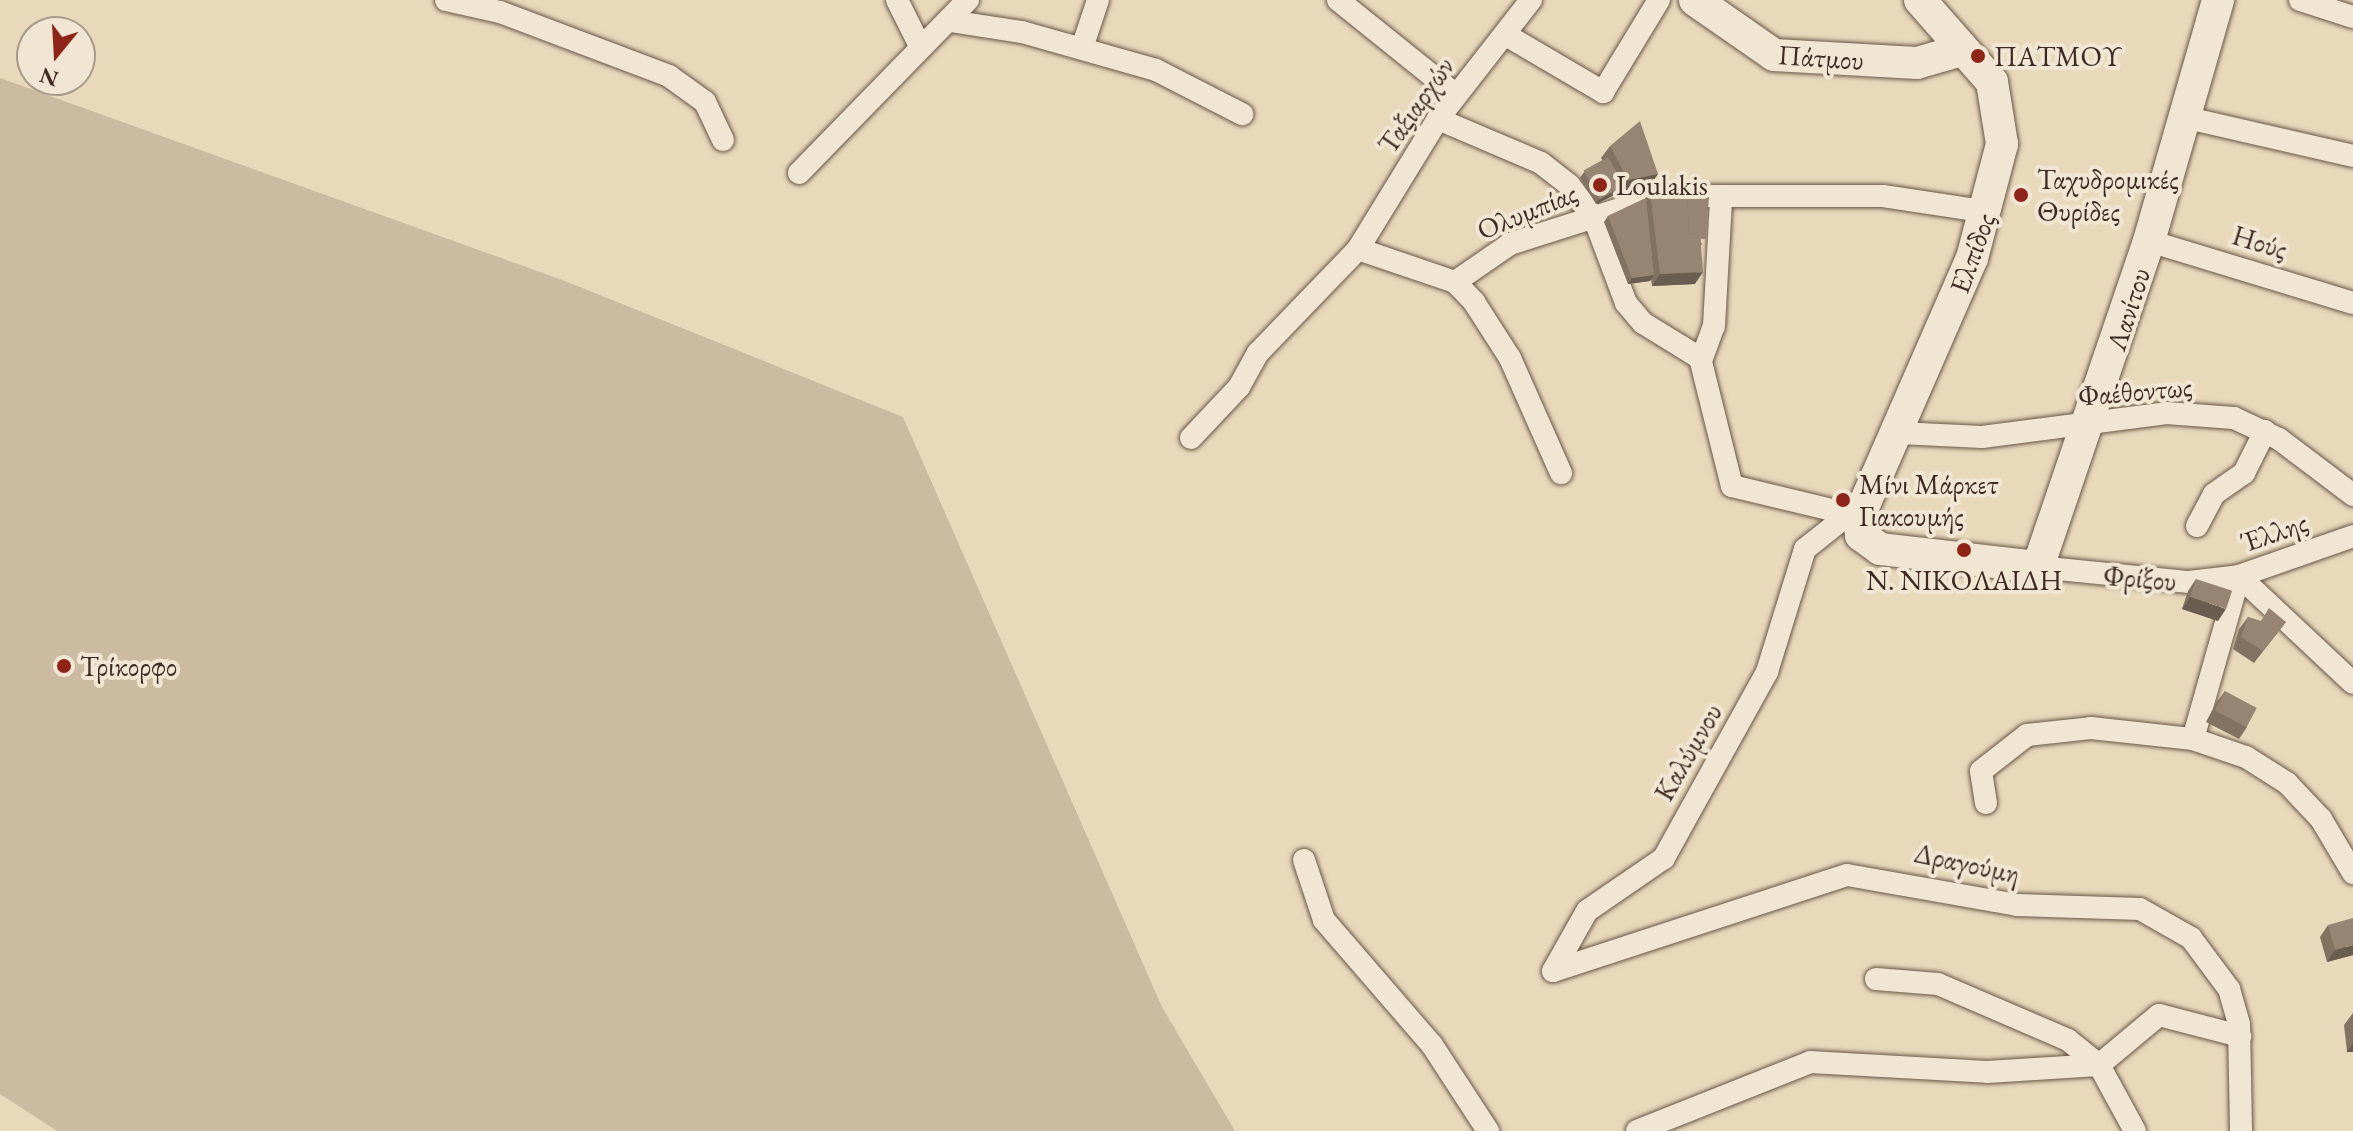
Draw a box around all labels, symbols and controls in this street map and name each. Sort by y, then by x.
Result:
north arrow [16,16,96,96]
street label: Πάτμου [1777,37,1865,77]
place label: ΠΑΤΜΟΥ [1994,39,2123,73]
marker: ΠΑΤΜΟΥ [1969,47,1987,65]
street label: Ταξιαρχών [1371,50,1461,160]
text: N [36,61,62,94]
place label: Ταχυδρομικές Θυρίδες [2037,162,2179,228]
place label: Loulakis [1616,168,1708,202]
street label: Ολυμπίας [1472,176,1582,246]
marker: Loulakis [1591,176,1609,194]
marker: Ταχυδρομικές Θυρίδες [2012,186,2030,204]
street label: Ελπίδος [1942,208,2002,298]
street label: Ηούς [2228,218,2292,266]
street label: Λανίτου [2099,263,2157,355]
street label: Φαέθοντως [2077,369,2193,413]
place label: Μίνι Μάρκετ Γιακουμής [1859,467,1998,533]
marker: Μίνι Μάρκετ Γιακουμής [1834,491,1852,509]
street label: Έλλης [2236,505,2312,559]
marker: Ν. ΝΙΚΟΛΑΙΔΗ [1955,541,1973,559]
street label: Φρίξου [2102,558,2178,598]
place label: Ν. ΝΙΚΟΛΑΙΔΗ [1866,563,2062,597]
place label: Τρίκορφο [80,649,177,683]
marker: Τρίκορφο [55,657,73,675]
street label: Καλύμνου [1647,697,1729,807]
street label: Δραγούμη [1911,835,2023,891]

